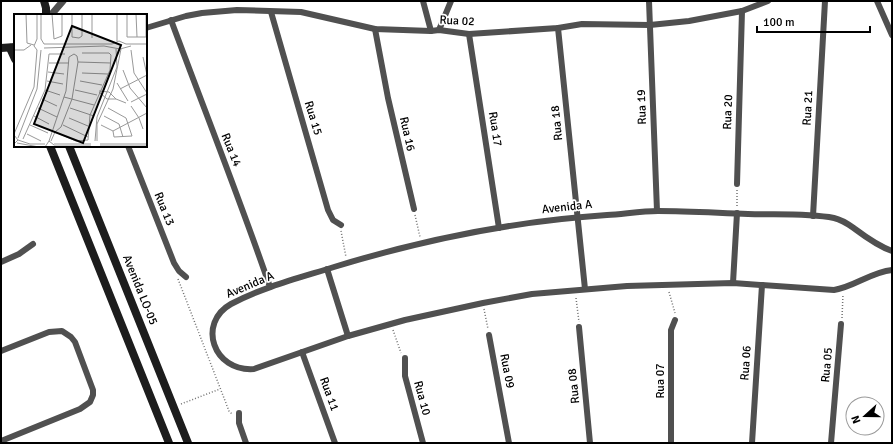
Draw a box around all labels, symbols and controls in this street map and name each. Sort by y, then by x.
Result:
scale bar [757,8,870,34]
street label: Rua 02 [439,13,475,29]
inset map [14,14,147,147]
text: 100 m [763,15,795,30]
street label: Rua 19 [634,89,650,125]
street label: Rua 21 [800,90,816,126]
street label: Rua 20 [720,94,736,130]
street label: Rua 15 [301,99,325,137]
street label: Rua 18 [548,105,566,141]
street label: Rua 17 [485,110,505,148]
street label: Rua 16 [396,115,418,153]
street label: Rua 14 [217,131,245,170]
street label: Rua 13 [150,190,178,228]
street label: Avenida A [541,197,594,217]
street label: Avenida LO-05 [119,253,161,327]
street label: Avenida A [224,268,277,302]
street label: Rua 06 [737,345,755,381]
street label: Rua 05 [818,347,836,383]
street label: Rua 09 [496,352,518,390]
street label: Rua 07 [653,363,668,399]
street label: Rua 08 [565,368,583,404]
street label: Rua 11 [316,375,342,413]
street label: Rua 10 [410,379,434,417]
north arrow [845,396,885,436]
text: N [849,414,864,425]

